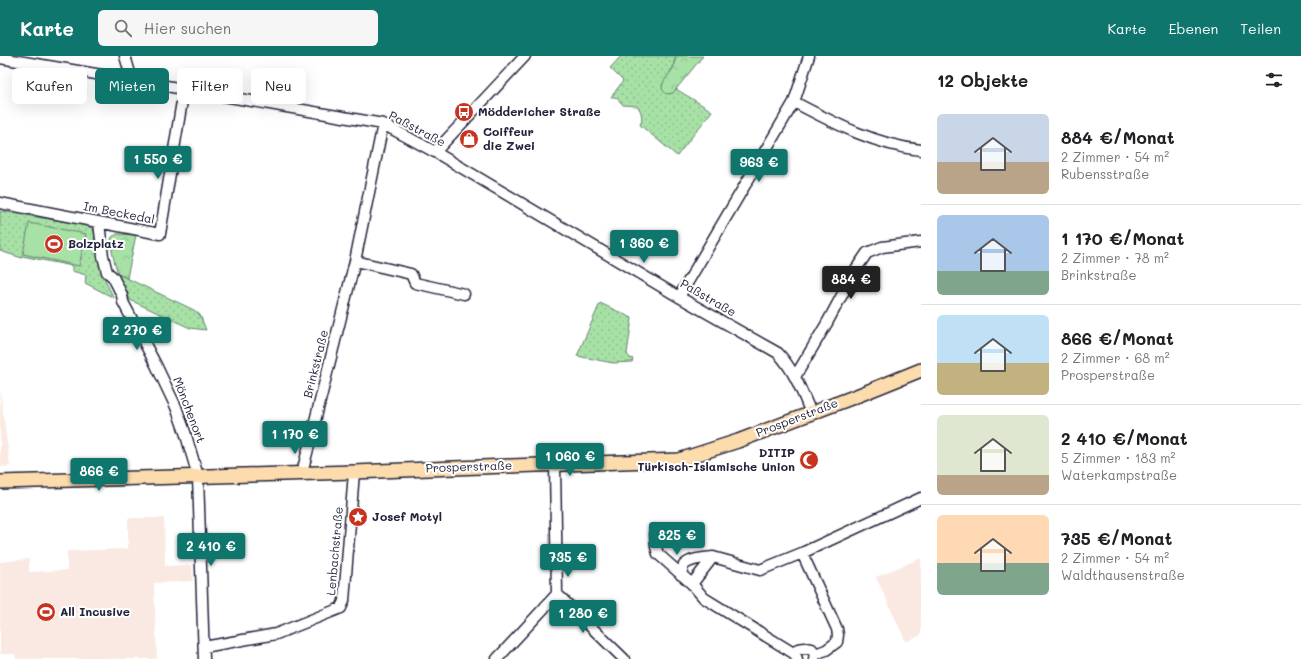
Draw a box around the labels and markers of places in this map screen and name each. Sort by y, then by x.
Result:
bus stop icon: Möddericher Straße [453,101,475,123]
place label: Möddericher Straße [478,103,601,119]
place label: Coiffeur die Zwei [483,123,535,153]
shop icon: Coiffeur die Zwei [458,128,480,150]
pin: 1 550 € [121,146,195,180]
pin: 963 € [731,149,787,183]
pin: 1 360 € [607,230,681,264]
sports icon: Bolzplatz [43,233,65,255]
place label: Bolzplatz [68,235,124,251]
pin: 884 € [823,266,879,300]
pin: 2 270 € [100,317,174,351]
pin: 1 170 € [258,421,332,455]
pin: 1 060 € [533,443,607,477]
place label: DITIP Türkisch-Islamische Union [637,444,795,474]
mosque icon: DITIP Türkisch-Islamische Union [798,449,820,471]
pin: 866 € [71,458,127,492]
place icon: Josef Motyl [347,506,369,528]
place label: Josef Motyl [372,508,442,524]
pin: 825 € [649,522,705,556]
pin: 2 410 € [174,533,248,567]
pin: 735 € [540,544,596,578]
pin: 1 280 € [546,600,620,634]
sports icon: All Incusive [35,601,57,623]
place label: All Incusive [60,603,130,619]

